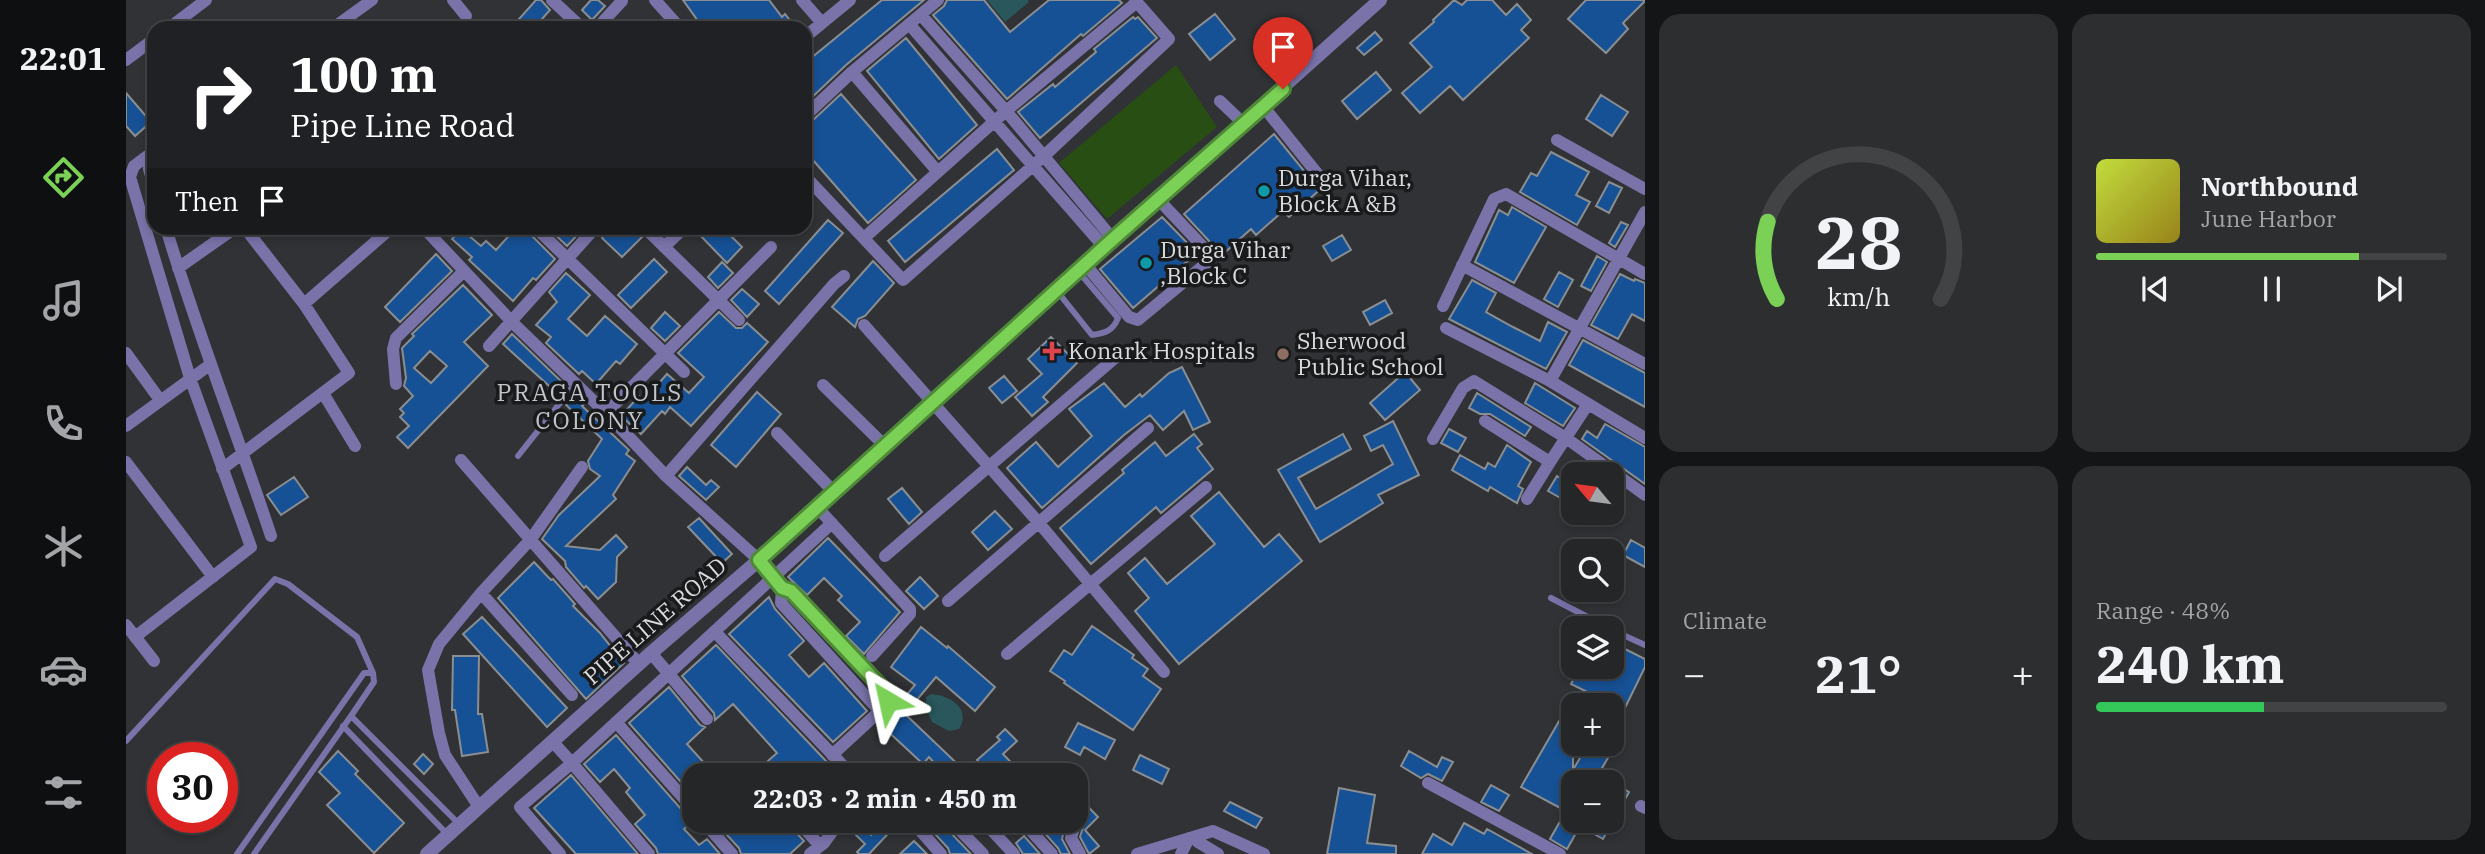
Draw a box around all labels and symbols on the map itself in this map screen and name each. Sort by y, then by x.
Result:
pin [1253,17,1313,89]
place label: Durga Vihar, Block A &B [1278,162,1412,218]
marker: Durga Vihar, Block A &B [1256,183,1272,199]
place label: Durga Vihar ,Block C [1160,234,1290,290]
marker: Durga Vihar ,Block C [1138,255,1154,271]
place label: Sherwood Public School [1297,325,1444,381]
place label: Konark Hospitals [1068,335,1255,365]
marker: Konark Hospitals [1042,341,1062,361]
marker: Sherwood Public School [1275,346,1291,362]
district label: PRAGA TOOLS COLONY [497,376,683,436]
north arrow [1561,462,1624,525]
street label: PIPE LINE ROAD [577,550,732,690]
position arrow [851,664,925,738]
speed limit sign: 30 [147,742,238,833]

